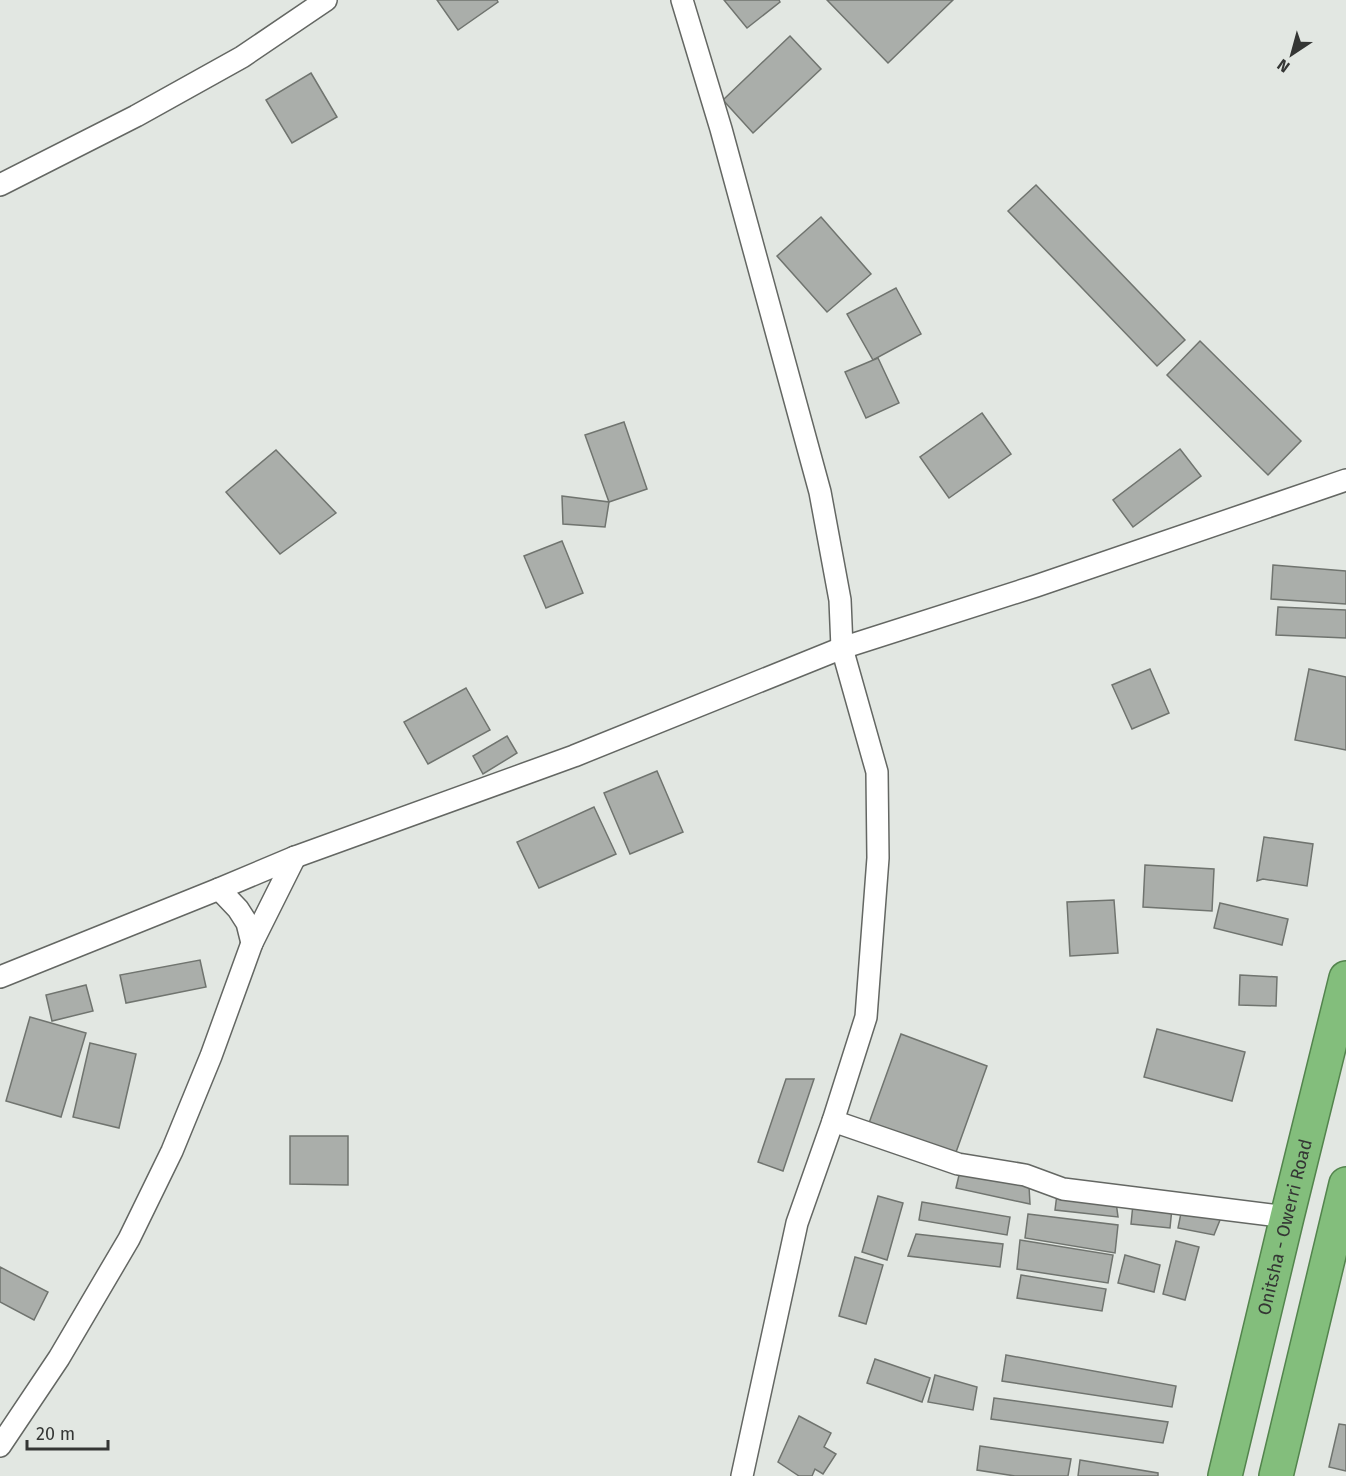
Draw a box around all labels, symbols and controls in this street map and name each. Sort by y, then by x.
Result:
north arrow [1262,24,1322,84]
text: N [1274,55,1293,77]
street label: Onitsha - Owerri Road [1253,1137,1317,1317]
scale bar [27,1413,108,1451]
text: 20 m [36,1423,75,1445]

